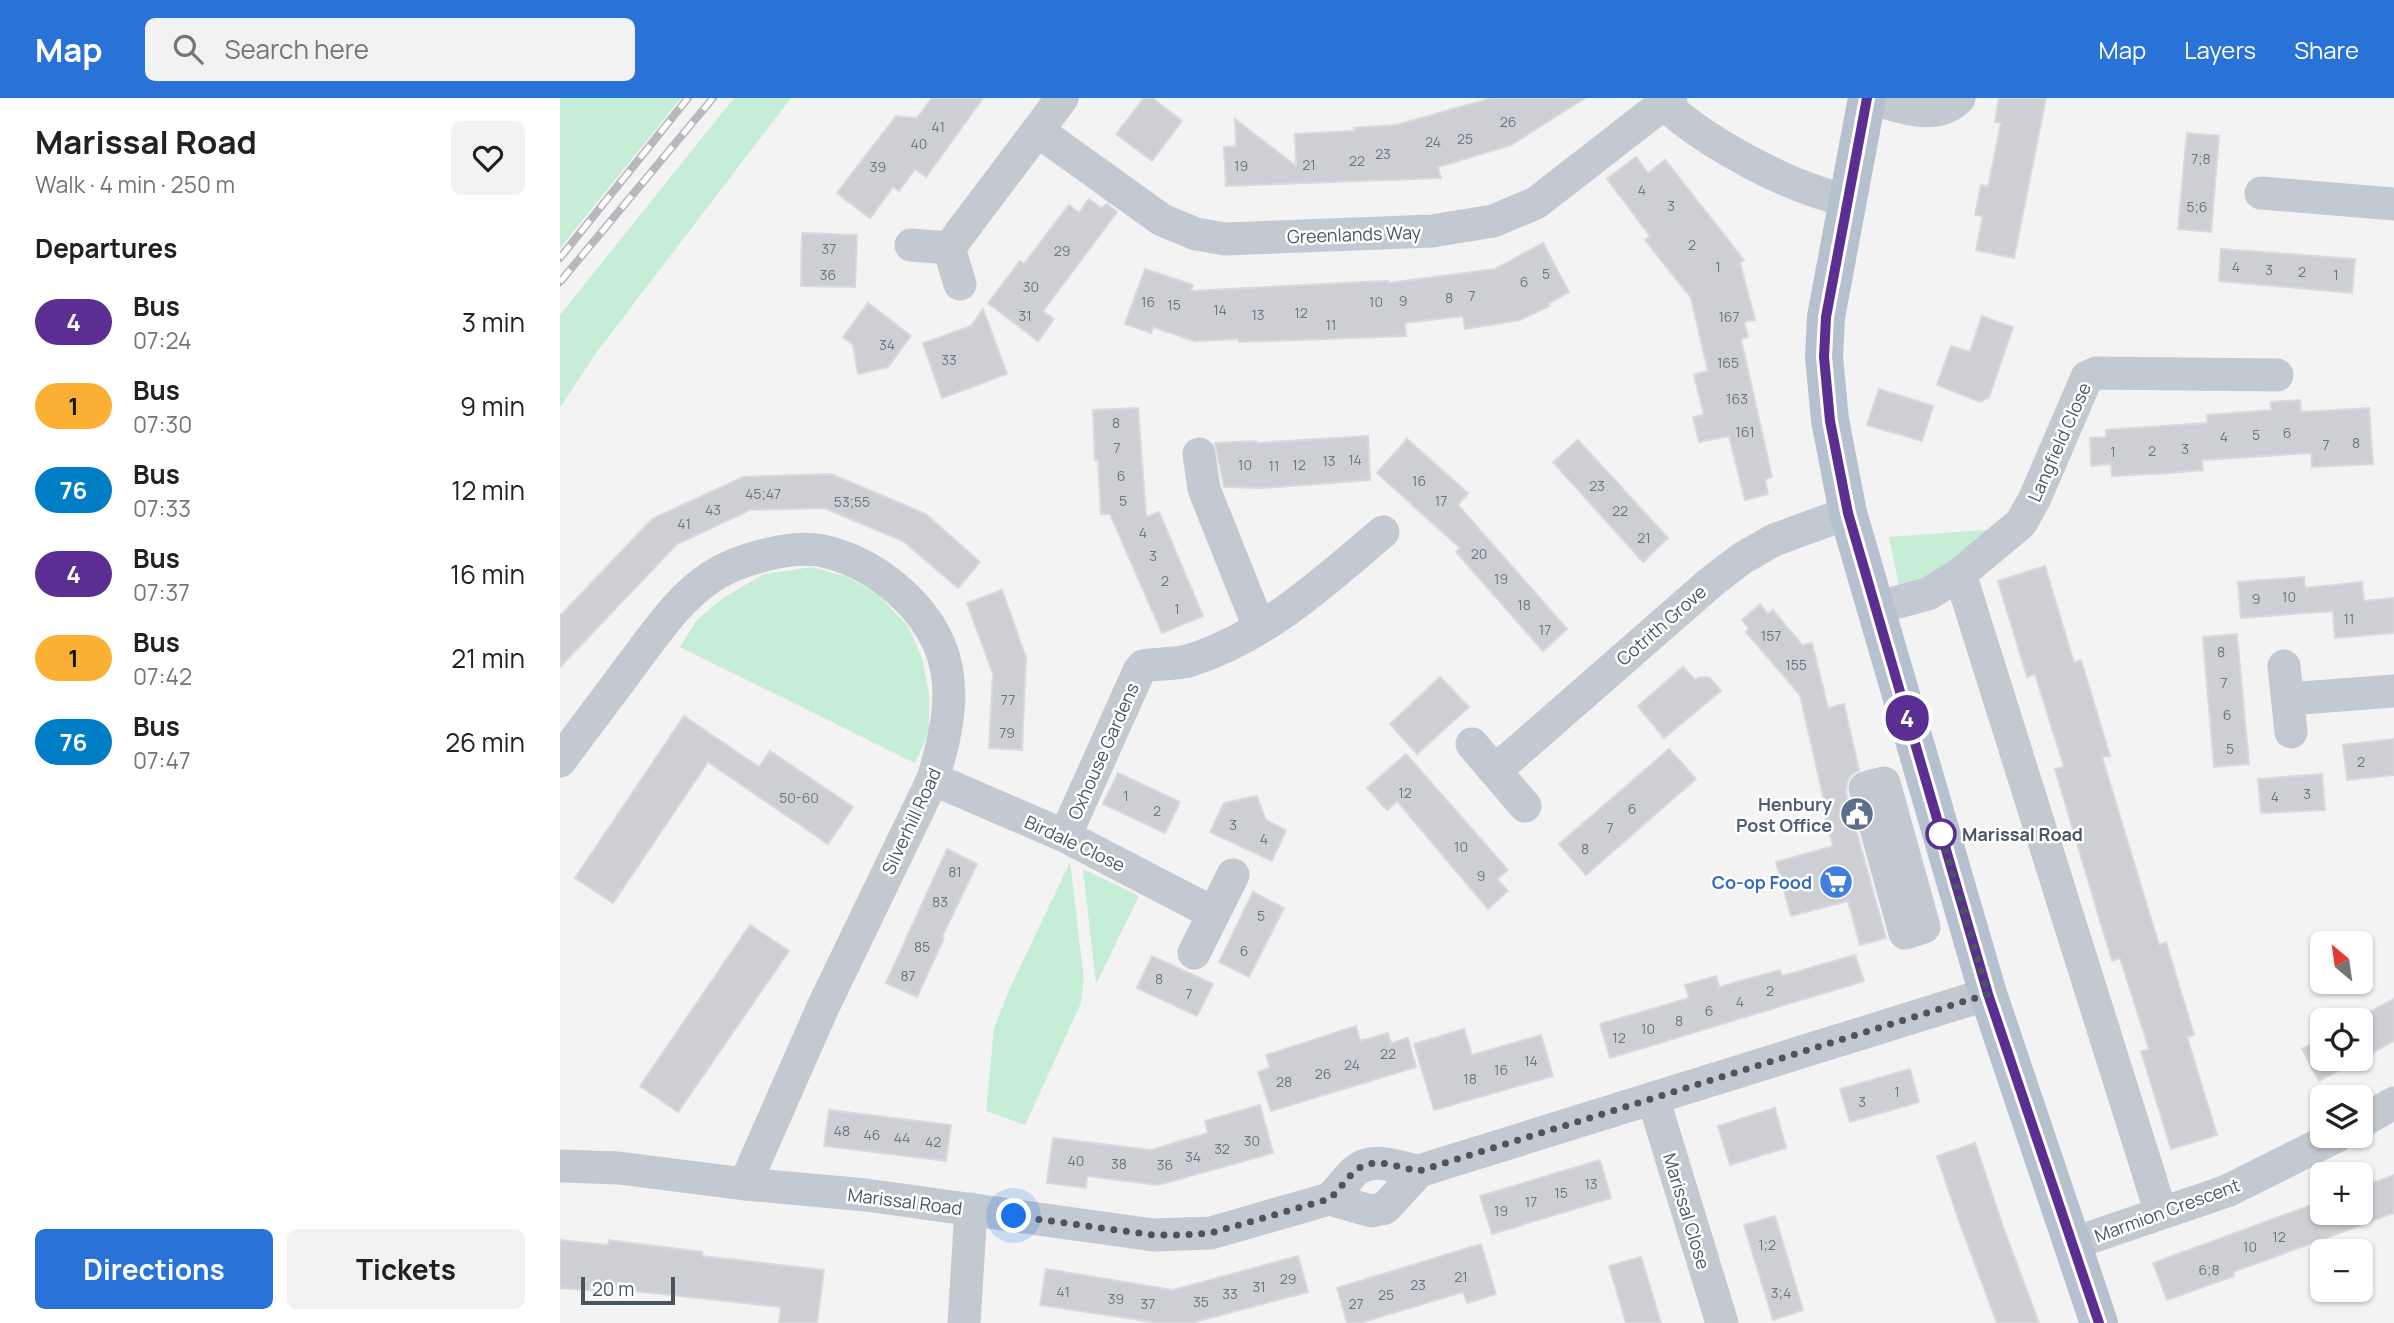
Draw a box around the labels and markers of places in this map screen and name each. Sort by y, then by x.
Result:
place label: Henbury Post Office [1736,792,1832,837]
public building icon: Henbury Post Office [1838,795,1876,833]
marker: Marissal Road [1926,819,1956,849]
place label: Marissal Road [1962,822,2083,846]
supermarket icon: Co-op Food [1817,863,1855,901]
place label: Co-op Food [1712,870,1812,894]

